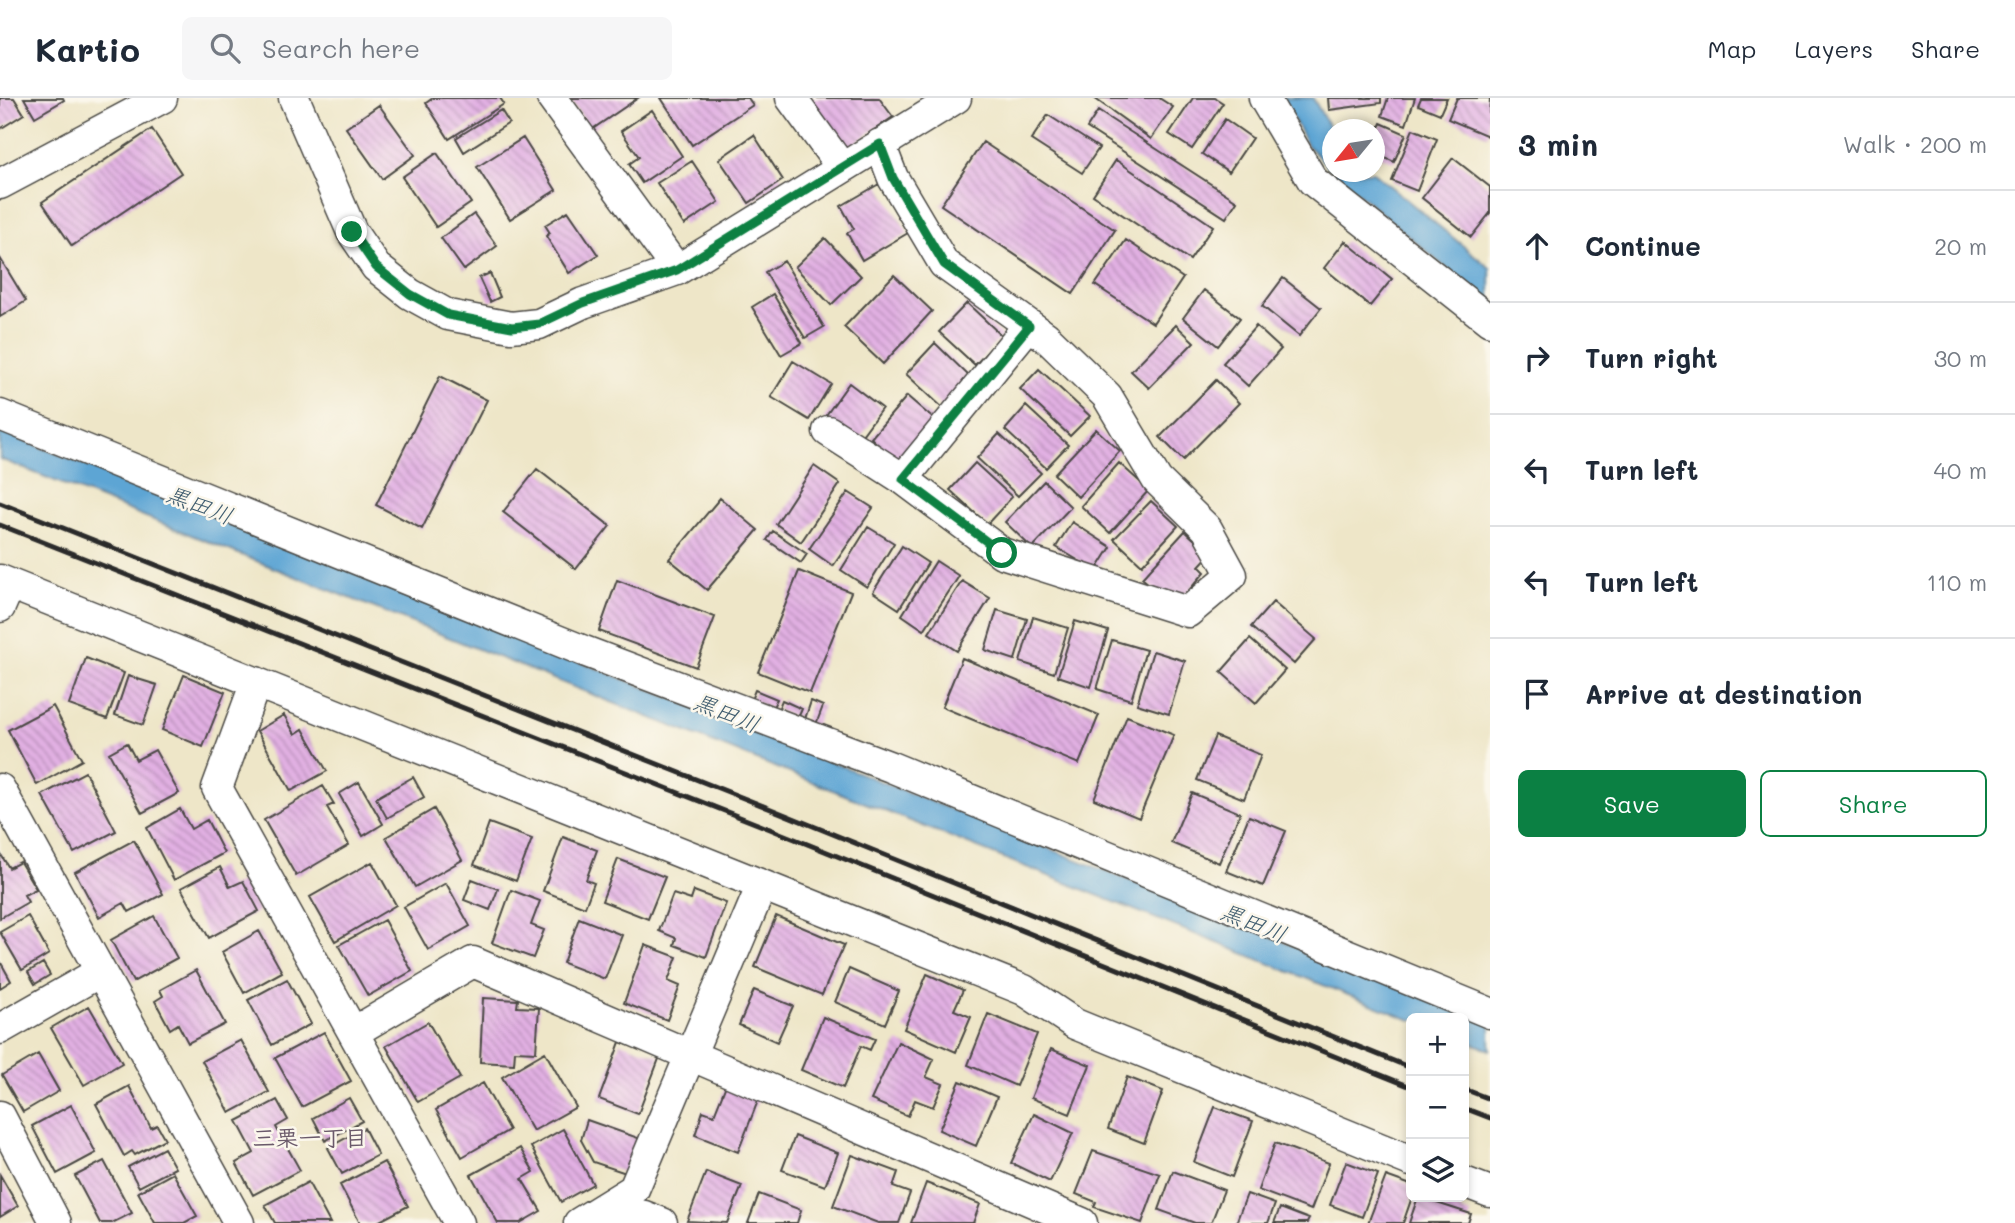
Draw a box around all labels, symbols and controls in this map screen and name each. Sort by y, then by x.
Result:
search box [182,17,672,80]
text: Kartio [35,27,140,70]
icon: search [206,29,244,67]
text: Search here [262,31,420,65]
text: Map [1708,33,1756,64]
text: Layers [1794,33,1873,64]
text: Share [1911,33,1980,64]
north arrow [1322,119,1385,182]
text: 3 min [1518,124,1598,164]
text: Walk · 200 m [1843,129,1987,159]
route end [336,216,367,247]
icon: ahead [1518,227,1556,265]
text: Continue [1585,229,1701,263]
text: 20 m [1934,231,1987,261]
icon: right [1518,339,1556,377]
text: Turn right [1585,341,1718,375]
text: 30 m [1934,343,1987,373]
icon: left [1518,451,1556,489]
text: Turn left [1585,453,1698,487]
text: 40 m [1934,455,1987,485]
water label: 黒田川 [162,478,238,530]
route start [986,537,1017,568]
icon: left [1518,563,1556,601]
text: Turn left [1585,565,1698,599]
text: 110 m [1927,567,1987,597]
icon: arrive [1518,675,1556,713]
text: Arrive at destination [1585,677,1862,711]
water label: 黒田川 [689,685,765,739]
button: Save [1518,770,1746,837]
button: Share [1760,770,1987,837]
water label: 黒田川 [1216,895,1292,949]
map controls [1406,1013,1469,1202]
button: + [1406,1013,1469,1076]
button: − [1406,1076,1469,1139]
district label: 三栗一丁目 [253,1122,368,1152]
button: layers [1406,1139,1469,1202]

